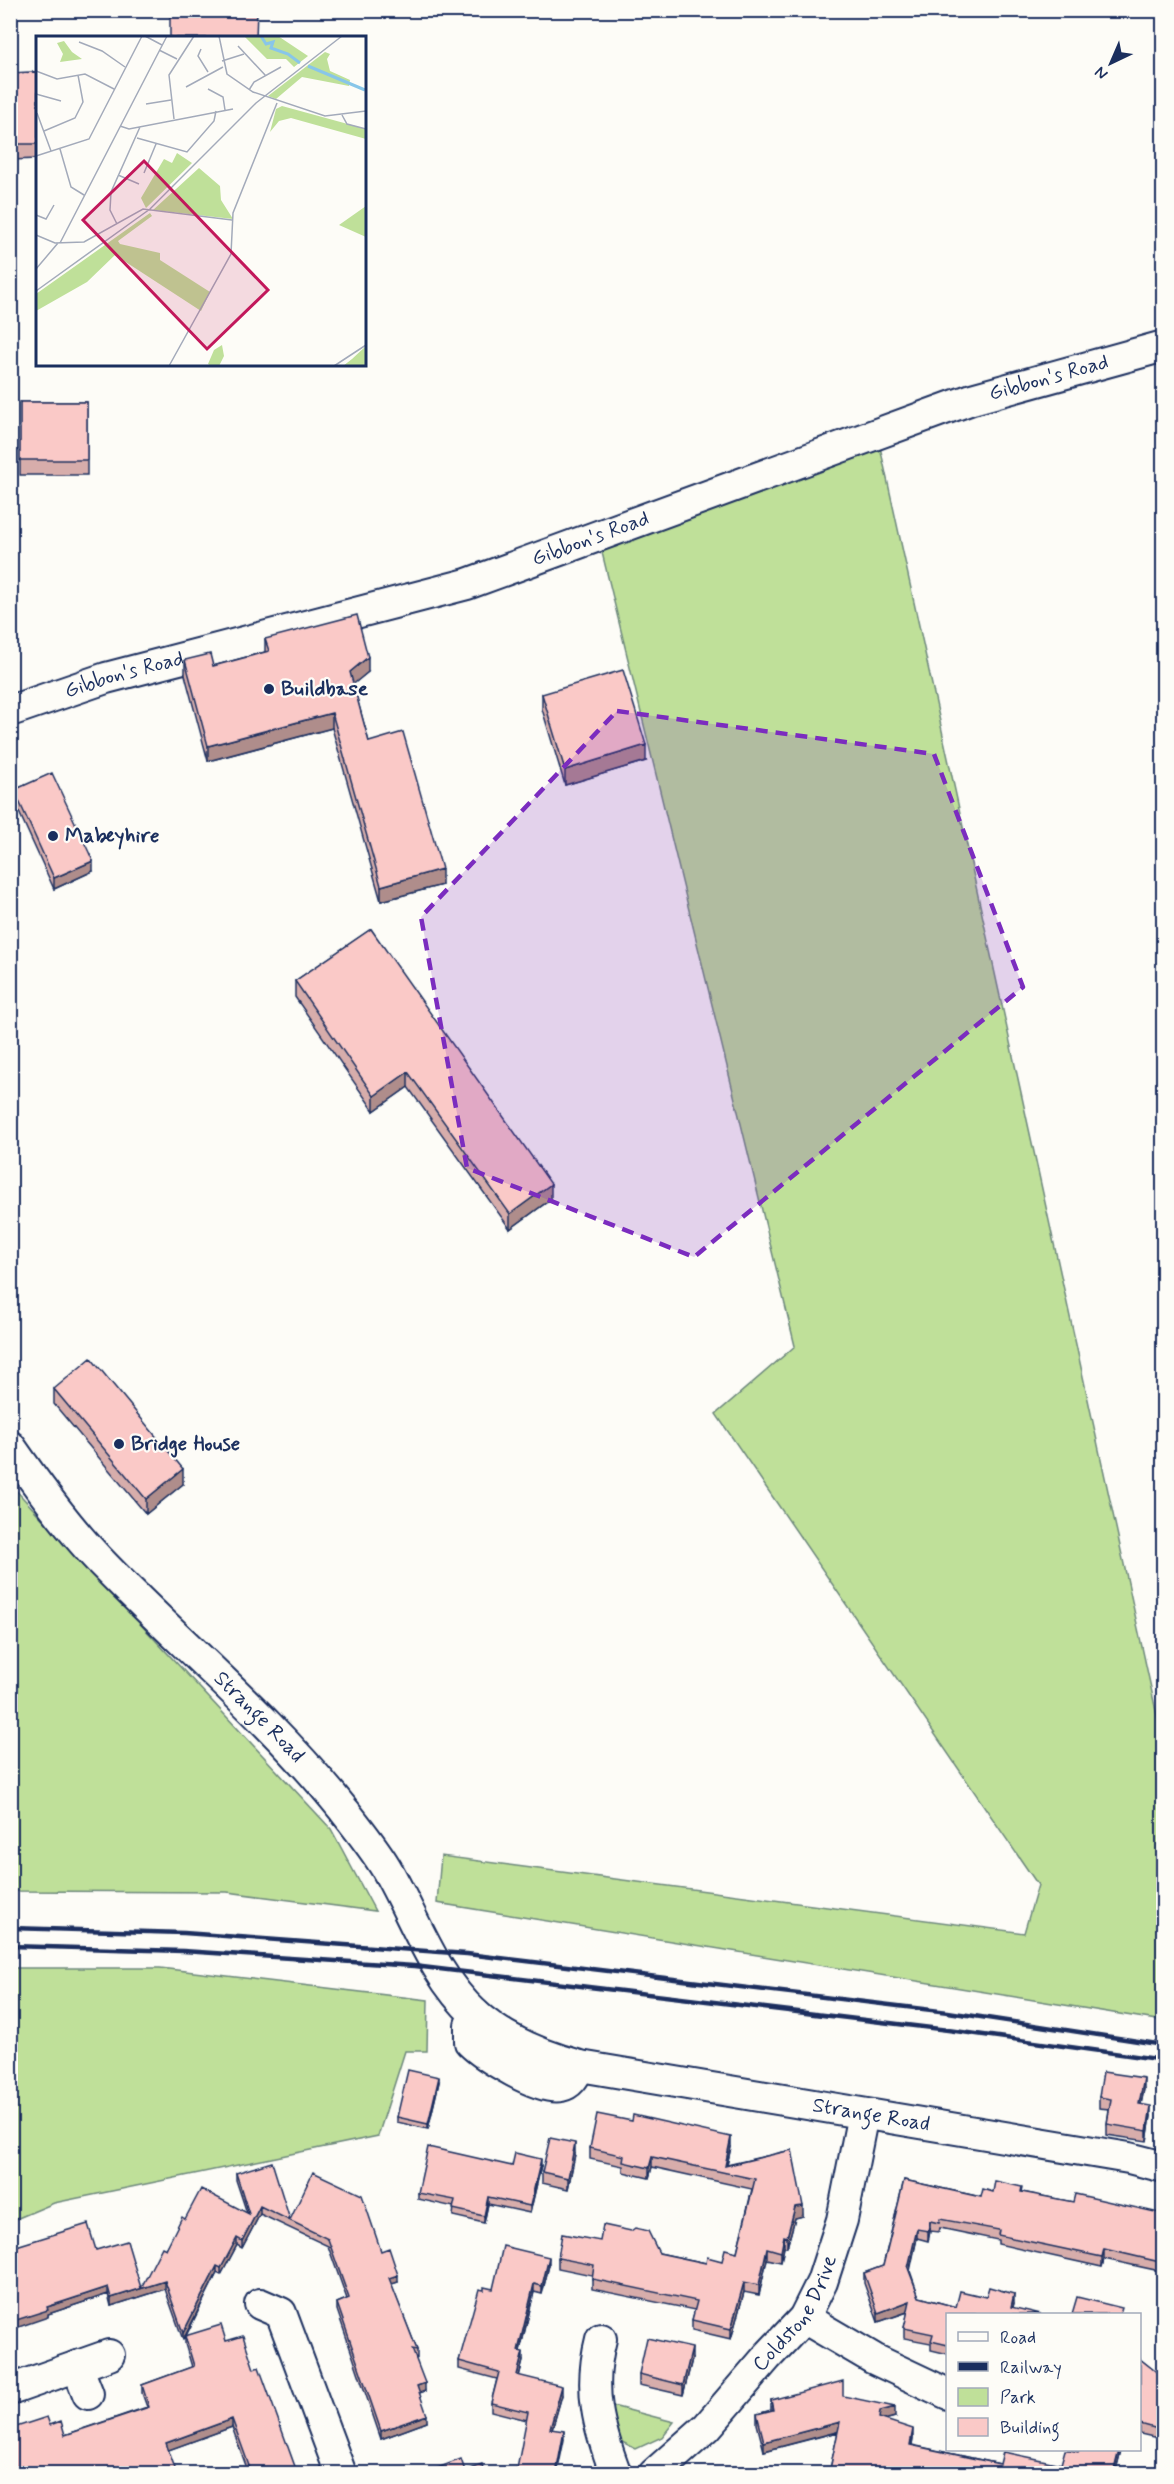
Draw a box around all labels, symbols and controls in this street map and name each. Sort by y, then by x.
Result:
north arrow [1081,33,1141,93]
inset map [36,36,366,366]
text: N [1090,61,1113,84]
street label: Gibbon's Road [986,348,1112,408]
street label: Gibbon's Road [528,504,653,573]
street label: Gibbon's Road [61,644,187,705]
place label: Buildbase [281,675,369,703]
marker: Buildbase [262,682,276,696]
place label: Mabeyhire [65,822,159,850]
marker: Mabeyhire [46,829,60,843]
place label: Bridge House [131,1430,240,1458]
marker: Bridge House [112,1437,126,1451]
street label: Strange Road [207,1665,311,1769]
street label: Strange Road [810,2091,932,2138]
street label: Coldstone Drive [746,2252,844,2378]
legend [946,2313,1141,2451]
text: Road [1000,2326,1036,2350]
text: Railway [1000,2356,1062,2380]
text: Park [1000,2386,1036,2410]
text: Building [1000,2416,1060,2442]

